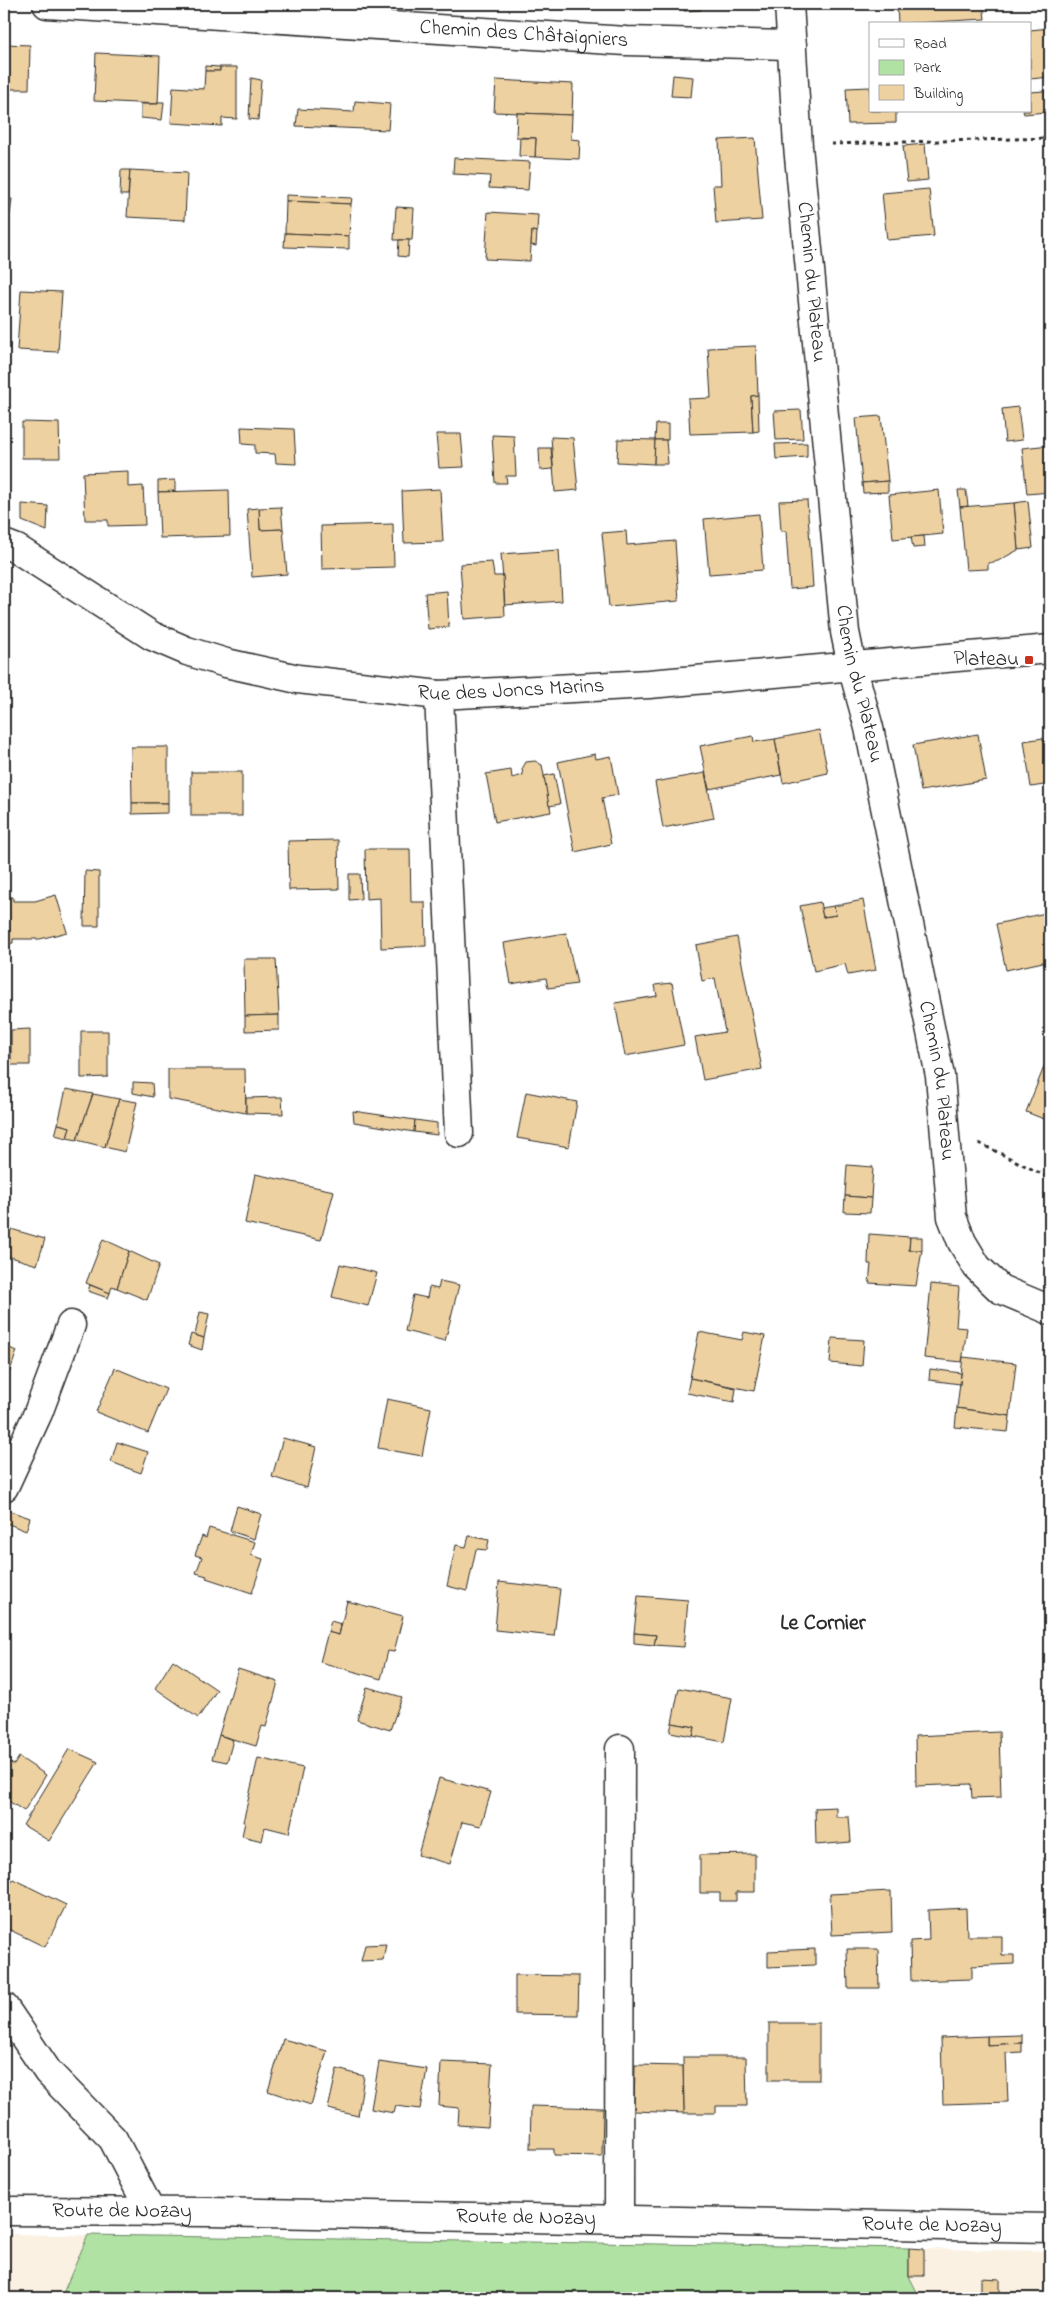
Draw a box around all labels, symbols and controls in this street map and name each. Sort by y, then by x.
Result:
street label: Chemin des Châtaigniers [419,13,629,56]
legend [869,22,1032,112]
text: Road [914,33,947,55]
text: Park [914,57,942,79]
text: Building [913,83,963,106]
street label: Chemin du Plateau [788,200,834,364]
street label: Chemin du Plateau [827,604,891,765]
place label: Plateau [953,645,1019,675]
marker: Plateau [1023,654,1035,666]
street label: Rue des Joncs Marins [416,671,605,710]
street label: Chemin du Plateau [910,998,962,1162]
district label: Le Cornier [780,1608,867,1640]
street label: Route de Nozay [52,2196,192,2229]
street label: Route de Nozay [456,2202,596,2236]
street label: Route de Nozay [862,2209,1002,2244]

